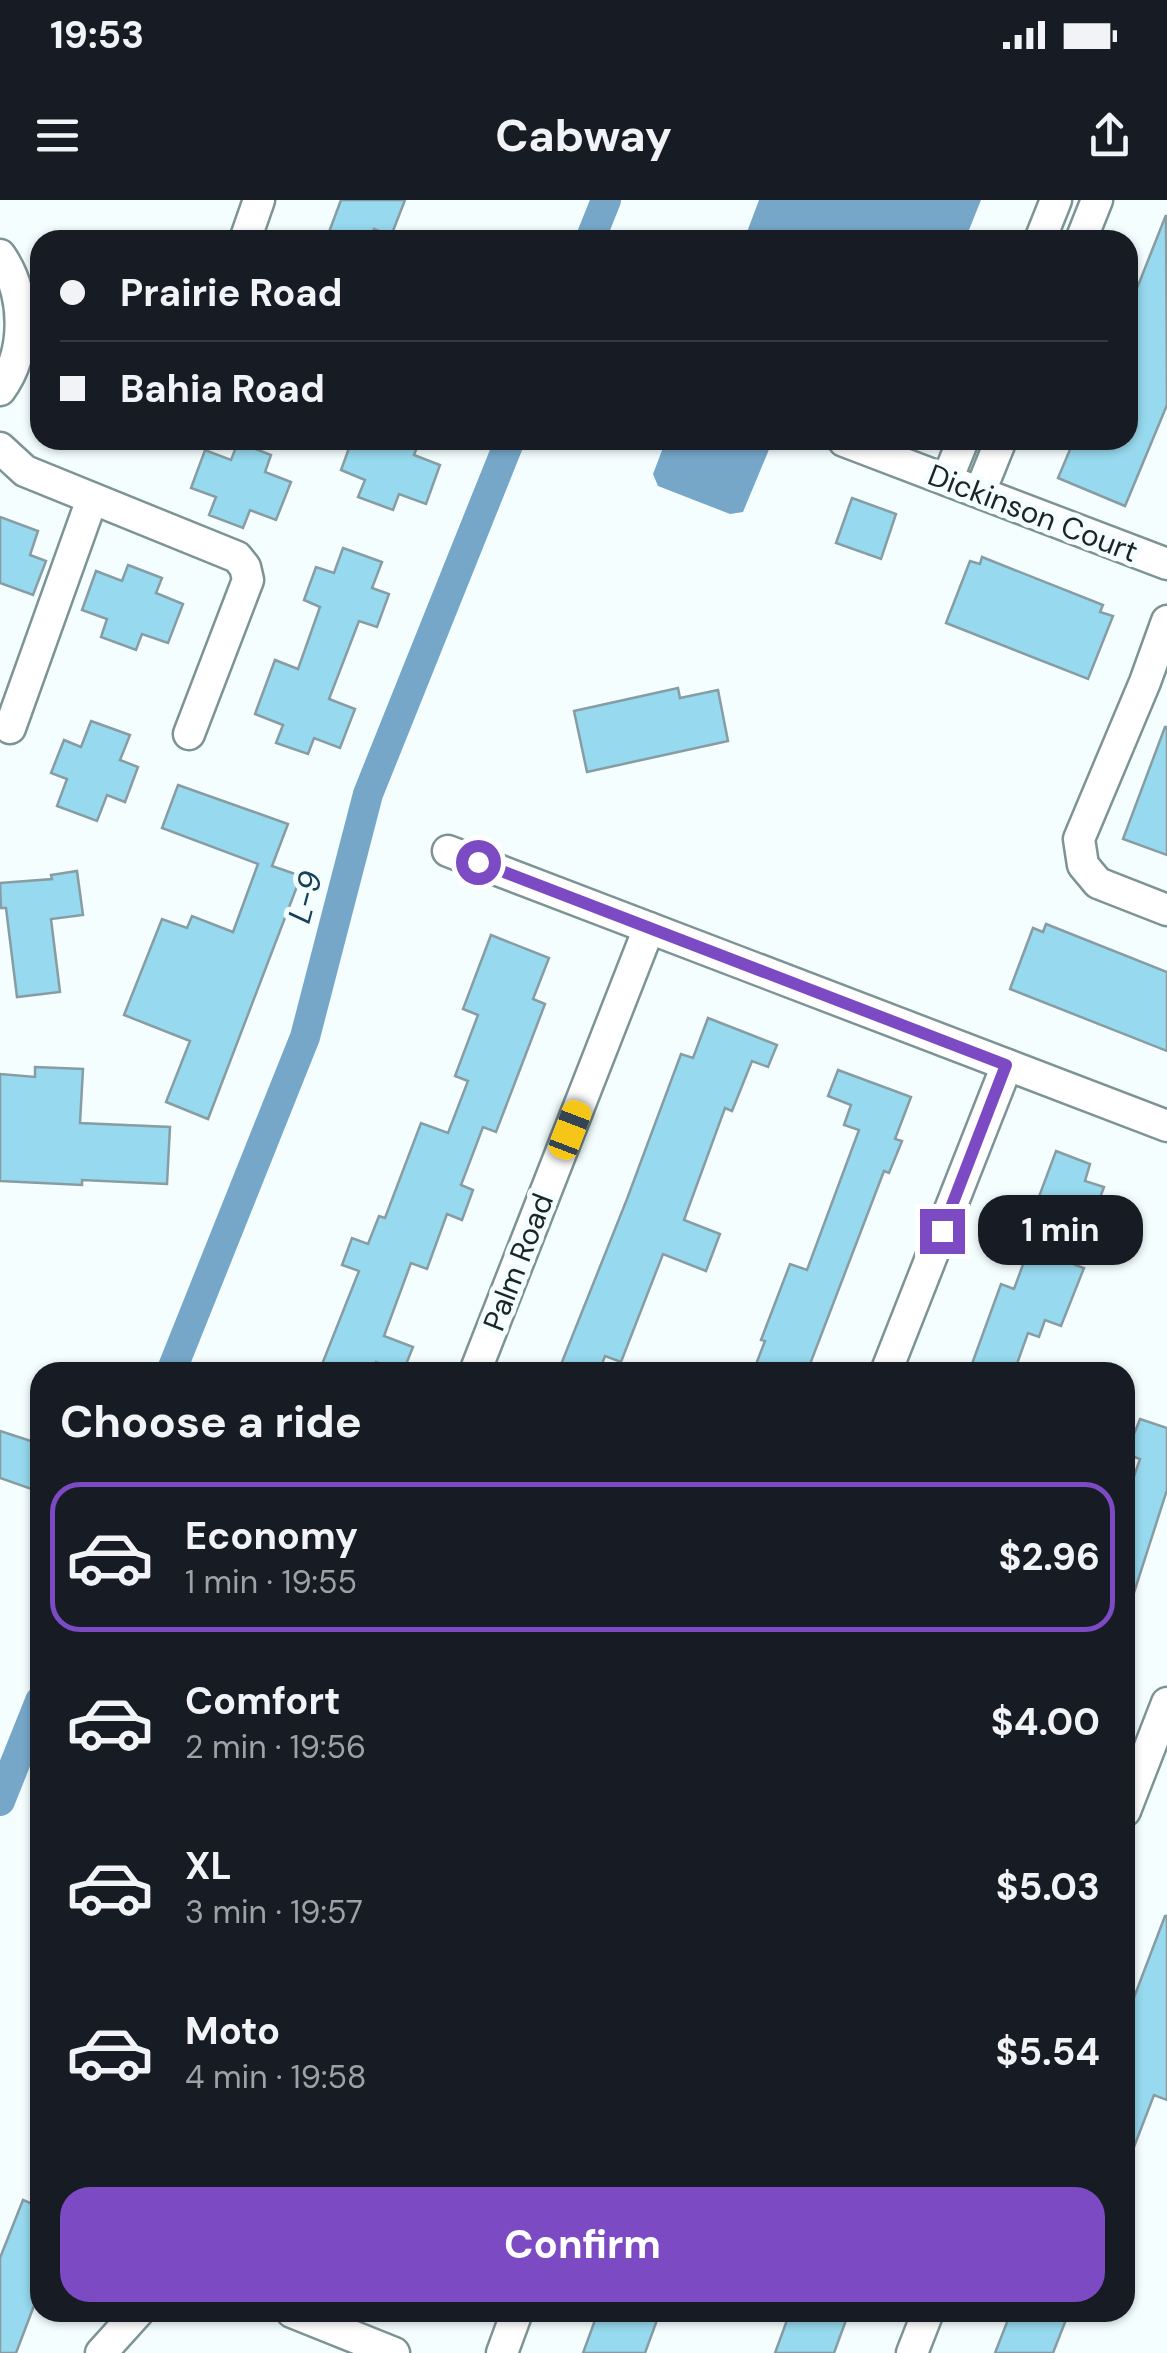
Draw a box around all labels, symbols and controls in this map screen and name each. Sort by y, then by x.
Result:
text: 19:53 [50,10,144,60]
text: Cabway [495,106,672,165]
icon: menu [30,108,85,163]
icon: share [1082,108,1137,163]
text: Prairie Road [120,268,343,318]
text: Bahia Road [120,364,325,414]
street label: Dickinson Court [922,455,1144,571]
route start [456,840,501,885]
water label: L-9 [278,866,332,927]
car [545,1097,595,1163]
street label: Palm Road [474,1188,562,1336]
callout: 1 min [977,1196,1142,1266]
route end [920,1209,965,1254]
text: 1 min [1022,1209,1099,1251]
text: Choose a ride [60,1392,362,1451]
text: Economy [185,1511,358,1561]
icon: car [65,1512,155,1602]
text: $2.96 [998,1532,1100,1582]
text: 1 min · 19:55 [185,1561,357,1603]
text: Comfort [185,1676,341,1726]
icon: car [65,1677,155,1767]
text: $4.00 [991,1697,1100,1747]
text: 2 min · 19:56 [185,1726,366,1768]
text: XL [185,1841,232,1891]
icon: car [65,1842,155,1932]
text: $5.03 [996,1862,1100,1912]
text: 3 min · 19:57 [185,1891,363,1933]
text: Moto [185,2006,280,2056]
icon: car [65,2007,155,2097]
text: $5.54 [995,2027,1100,2077]
text: 4 min · 19:58 [185,2056,366,2098]
button: Confirm [60,2187,1105,2302]

